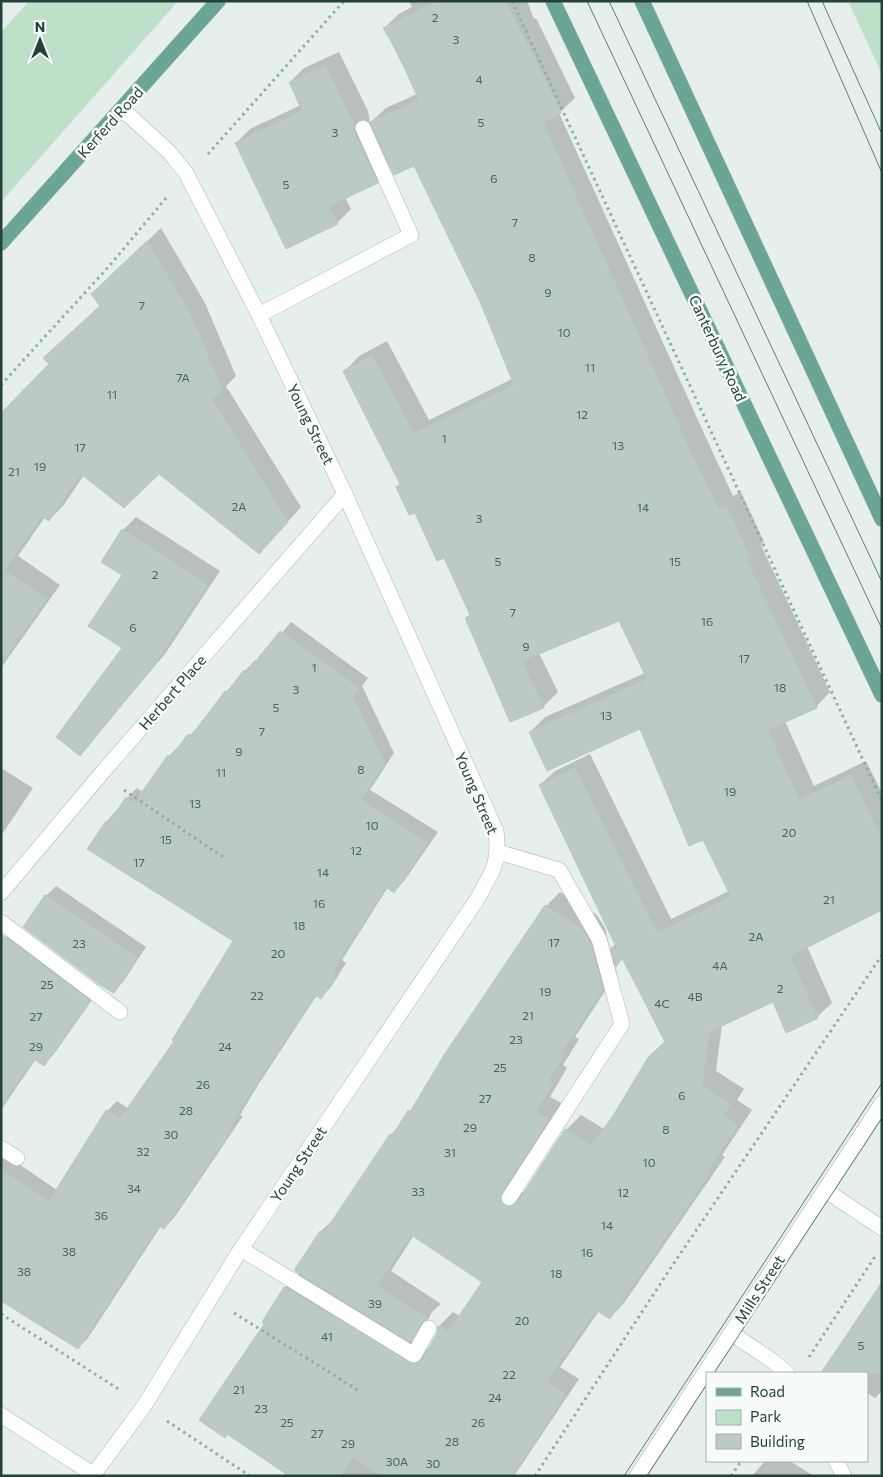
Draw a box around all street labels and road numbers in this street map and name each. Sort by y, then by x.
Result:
street label: Kerferd Road [73,83,147,161]
street label: Canterbury Road [685,292,751,404]
street label: Young Street [284,381,338,467]
street label: Herbert Place [135,651,209,733]
street label: Young Street [452,749,502,837]
street label: Young Street [266,1123,330,1205]
street label: Mills Street [730,1251,788,1327]

